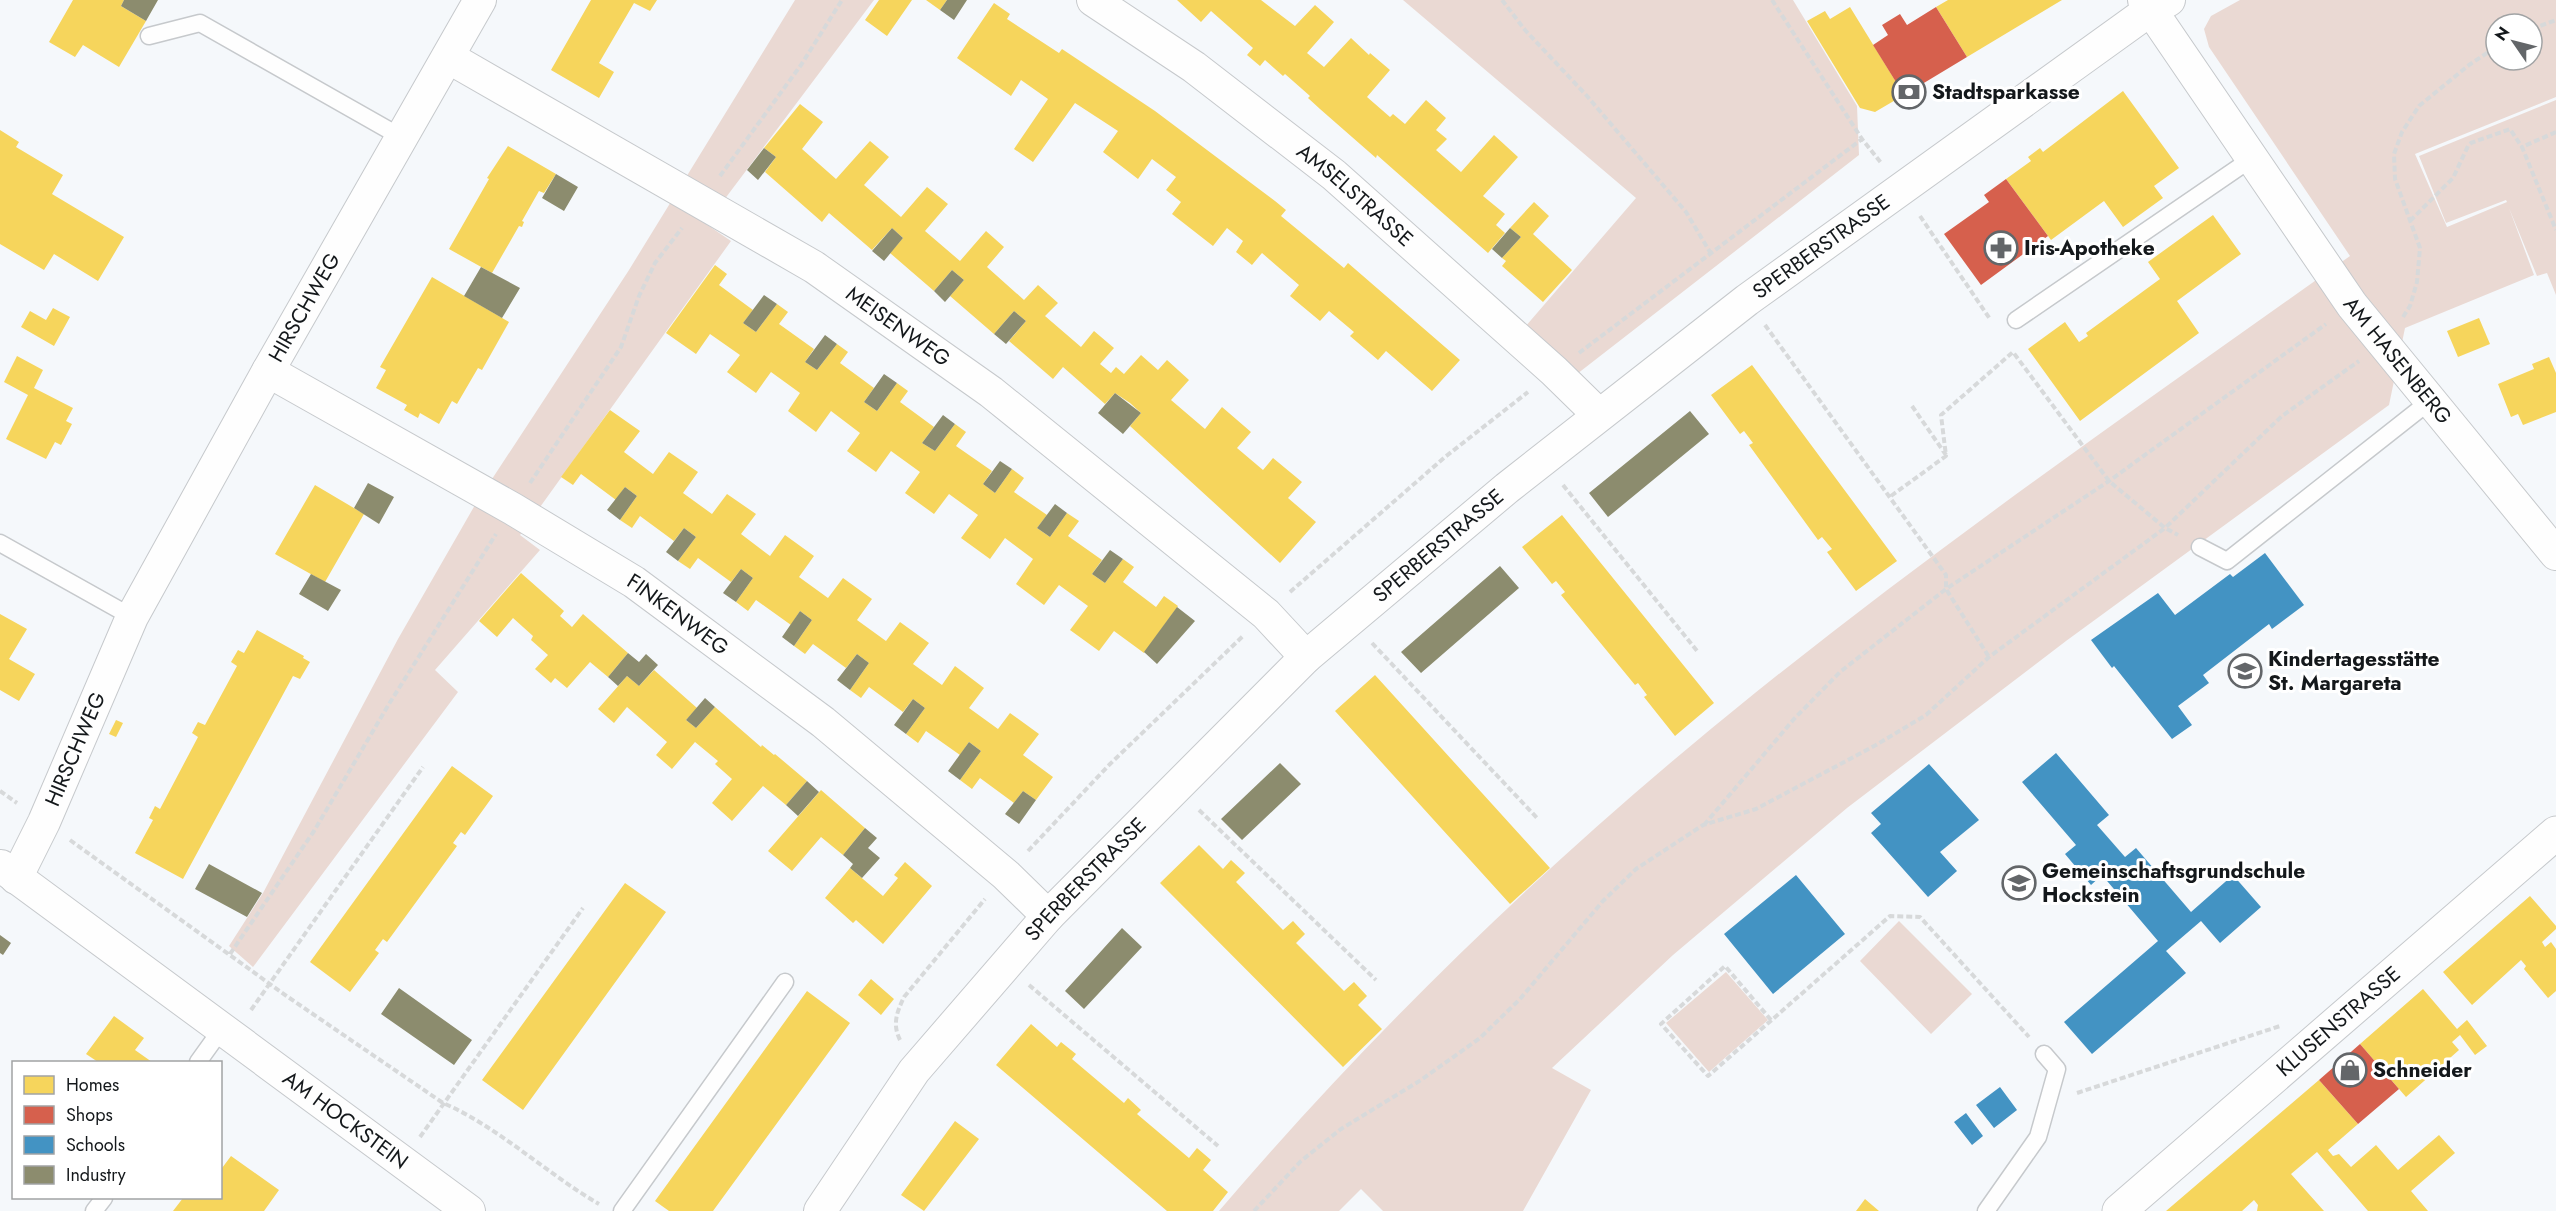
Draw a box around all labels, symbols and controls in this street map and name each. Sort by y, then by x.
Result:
north arrow [2484,12,2544,72]
text: N [2489,22,2515,45]
bank icon: Stadtsparkasse [1891,74,1927,110]
place label: Stadtsparkasse [1932,77,2080,107]
street label: AMSELSTRASSE [1290,137,1420,254]
street label: SPERBERSTRASSE [1746,187,1896,306]
pharmacy icon: Iris-Apotheke [1983,230,2019,266]
place label: Iris-Apotheke [2024,233,2155,263]
street label: HIRSCHWEG [261,247,347,368]
street label: MEISENWEG [840,279,957,374]
street label: AM HASENBERG [2336,290,2459,431]
street label: SPERBERSTRASSE [1366,482,1510,610]
street label: FINKENWEG [621,566,735,662]
place label: Kindertagesstätte St. Margareta [2268,644,2440,698]
school or university icon: Kindertagesstätte St. Margareta [2227,653,2263,689]
street label: HIRSCHWEG [38,687,113,811]
street label: SPERBERSTRASSE [1018,811,1153,948]
place label: Gemeinschaftsgrundschule Hockstein [2042,856,2305,910]
school or university icon: Gemeinschaftsgrundschule Hockstein [2001,865,2037,901]
street label: KLUSENSTRASSE [2270,959,2407,1083]
shop icon: Schneider [2332,1052,2368,1088]
place label: Schneider [2373,1055,2472,1085]
legend [12,1061,222,1199]
street label: AM HOCKSTEIN [276,1064,415,1176]
text: Homes [66,1072,119,1098]
text: Shops [66,1102,113,1128]
text: Schools [66,1132,125,1158]
text: Industry [66,1162,126,1188]

